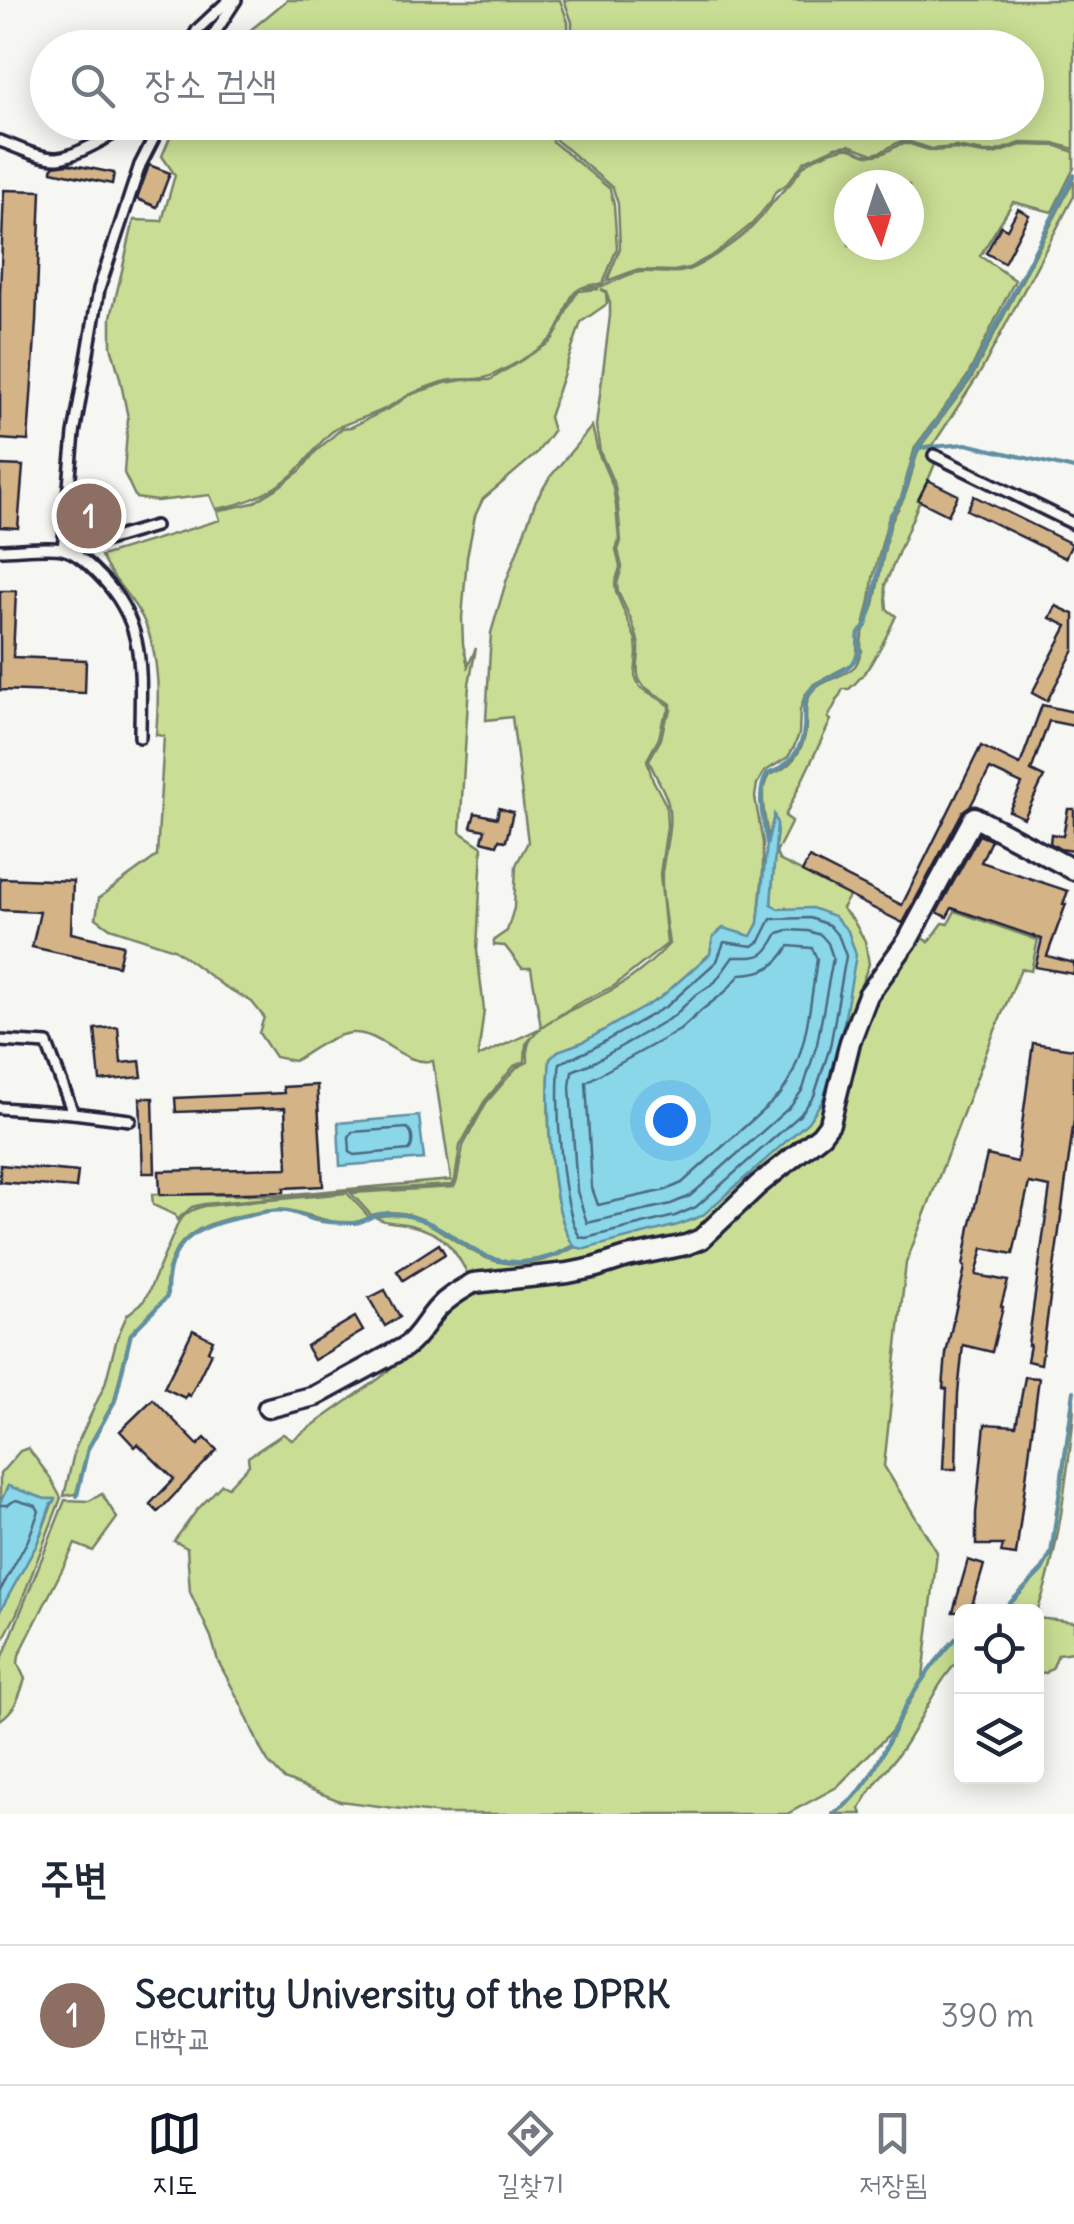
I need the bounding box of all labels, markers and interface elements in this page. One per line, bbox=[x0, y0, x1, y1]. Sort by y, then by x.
search box bbox=[30, 30, 1044, 140]
icon: search bbox=[65, 58, 120, 113]
text: 장소 검색 bbox=[145, 60, 276, 107]
north arrow bbox=[834, 170, 924, 260]
pin: 1 bbox=[56, 478, 122, 554]
your location bbox=[645, 1095, 696, 1146]
map controls bbox=[954, 1604, 1044, 1784]
button: locate bbox=[954, 1604, 1044, 1694]
button: layers bbox=[954, 1694, 1044, 1784]
text: 주변 bbox=[40, 1852, 108, 1904]
text: Security University of the DPRK bbox=[135, 1971, 670, 2018]
text: 1 bbox=[66, 1995, 79, 2036]
text: 390 m bbox=[941, 1995, 1034, 2036]
text: 대학교 bbox=[135, 2018, 212, 2059]
tab: 지도 bbox=[147, 2106, 202, 2204]
tab: 길찾기 bbox=[497, 2106, 564, 2204]
tab: 저장됨 bbox=[859, 2106, 927, 2204]

